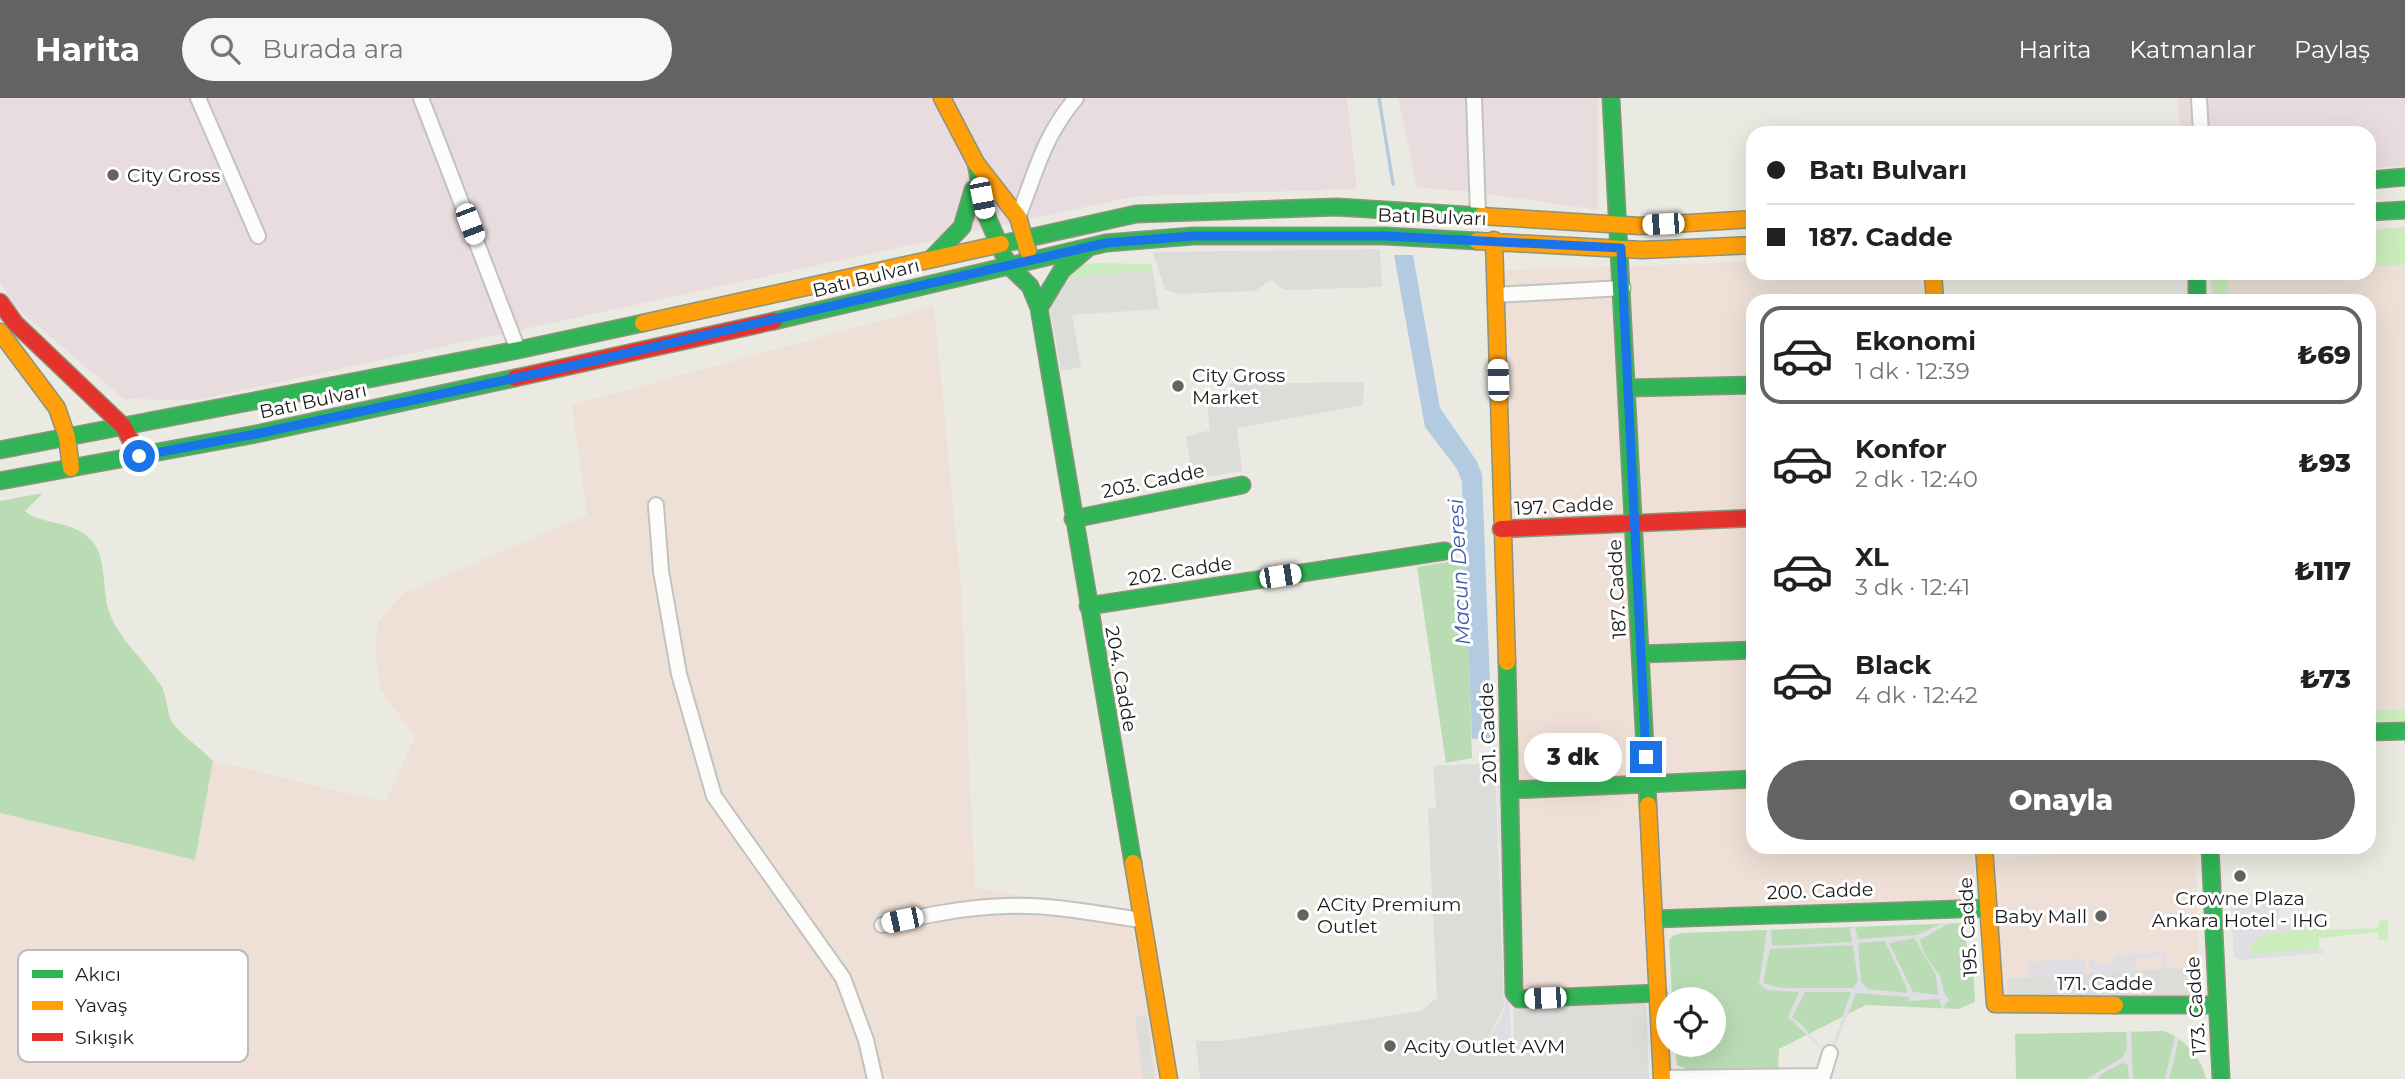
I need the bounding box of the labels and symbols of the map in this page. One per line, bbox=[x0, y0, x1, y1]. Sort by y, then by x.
place label: City Gross bbox=[127, 164, 220, 187]
marker: City Gross bbox=[105, 167, 121, 183]
car bbox=[968, 175, 997, 221]
car bbox=[453, 201, 488, 247]
street label: Batı Bulvarı bbox=[1377, 204, 1487, 230]
car bbox=[1642, 212, 1685, 236]
street label: Batı Bulvarı bbox=[810, 254, 922, 302]
car bbox=[1487, 359, 1510, 401]
place label: City Gross Market bbox=[1192, 364, 1285, 409]
street label: Batı Bulvarı bbox=[257, 378, 369, 424]
marker: City Gross Market bbox=[1170, 378, 1186, 394]
route start bbox=[123, 440, 155, 472]
street label: 203. Cadde bbox=[1099, 459, 1207, 503]
street label: 197. Cadde bbox=[1514, 492, 1614, 520]
water label: Macun Deresi bbox=[1443, 498, 1475, 646]
street label: 187. Cadde bbox=[1603, 538, 1631, 640]
street label: 202. Cadde bbox=[1126, 551, 1234, 591]
car bbox=[1258, 562, 1303, 590]
street label: 204. Cadde bbox=[1100, 624, 1142, 734]
street label: 201. Cadde bbox=[1475, 682, 1501, 784]
callout: 3 dk bbox=[1524, 732, 1622, 782]
route end bbox=[1630, 741, 1662, 773]
marker: Crowne Plaza Ankara Hotel - IHG bbox=[2232, 868, 2248, 884]
street label: 195. Cadde bbox=[1954, 876, 1982, 978]
street label: 200. Cadde bbox=[1766, 878, 1874, 904]
place label: Crowne Plaza Ankara Hotel - IHG bbox=[2152, 887, 2328, 932]
place label: ACity Premium Outlet bbox=[1317, 893, 1461, 938]
car bbox=[880, 905, 925, 935]
place label: Baby Mall bbox=[1994, 905, 2087, 928]
marker: ACity Premium Outlet bbox=[1295, 907, 1311, 923]
marker: Baby Mall bbox=[2093, 908, 2109, 924]
legend bbox=[18, 950, 248, 1062]
street label: 173. Cadde bbox=[2181, 956, 2211, 1056]
text: Akıcı bbox=[75, 963, 121, 986]
street label: 171. Cadde bbox=[2057, 972, 2153, 995]
car bbox=[1524, 987, 1567, 1009]
text: Yavaş bbox=[75, 994, 127, 1017]
text: Sıkışık bbox=[75, 1026, 135, 1049]
place label: Acity Outlet AVM bbox=[1404, 1035, 1565, 1058]
marker: Acity Outlet AVM bbox=[1382, 1038, 1398, 1054]

